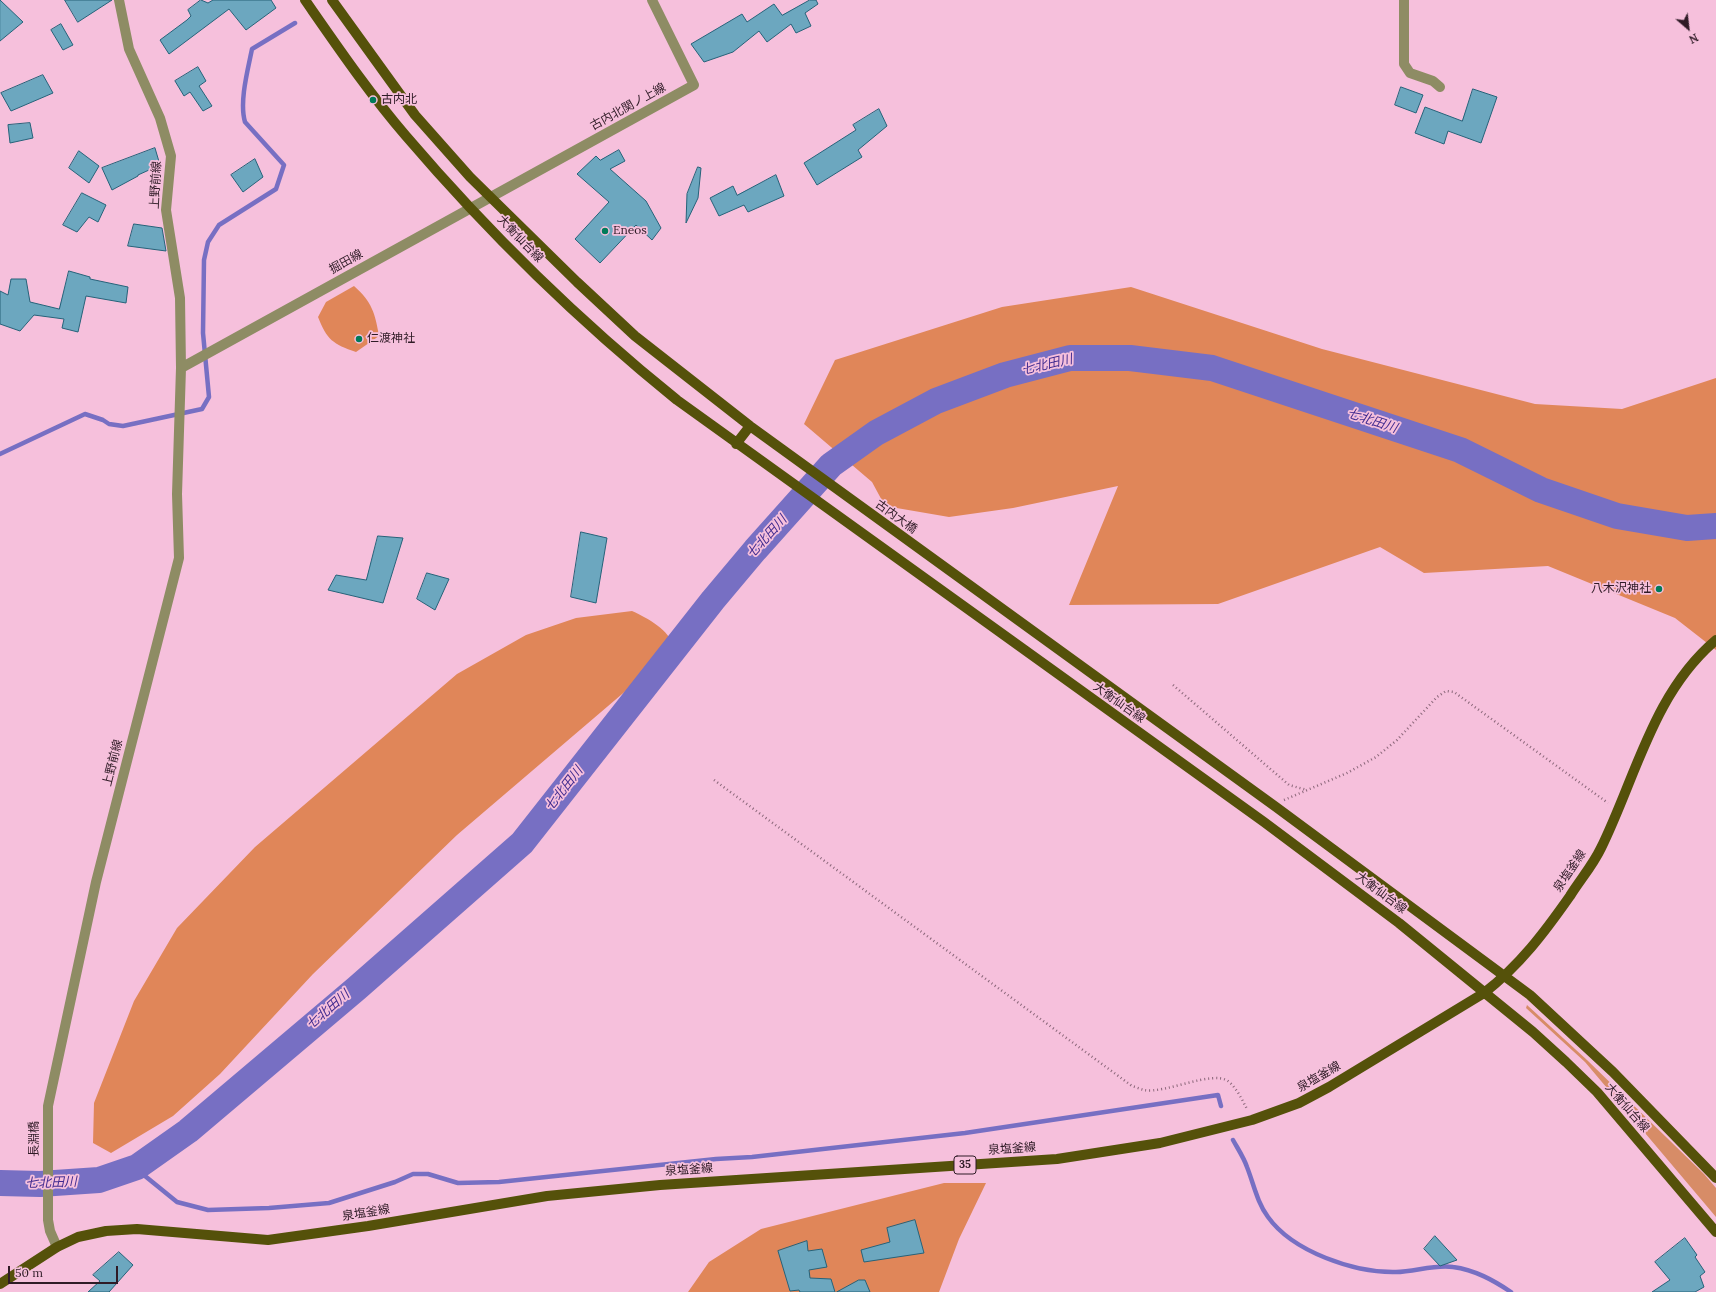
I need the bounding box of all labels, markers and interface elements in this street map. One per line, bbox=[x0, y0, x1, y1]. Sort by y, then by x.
north arrow bbox=[1668, 8, 1708, 48]
text: N bbox=[1687, 30, 1701, 47]
street label: 古内北関ノ上線 bbox=[588, 80, 668, 134]
place label: 古内北 bbox=[381, 93, 417, 107]
marker: 古内北 bbox=[368, 95, 378, 105]
street label: 上野前線 bbox=[148, 161, 164, 209]
street label: 大衡仙台線 bbox=[494, 212, 546, 266]
place label: Eneos bbox=[613, 224, 647, 238]
marker: Eneos bbox=[600, 226, 610, 236]
street label: 掘田線 bbox=[327, 247, 365, 277]
place label: 仁渡神社 bbox=[367, 332, 415, 346]
marker: 仁渡神社 bbox=[354, 334, 364, 344]
water label: 七北田川 bbox=[1020, 352, 1074, 378]
water label: 七北田川 bbox=[1345, 406, 1399, 436]
street label: 古内大橋 bbox=[872, 497, 920, 537]
water label: 七北田川 bbox=[744, 512, 790, 562]
place label: 八木沢神社 bbox=[1591, 582, 1651, 596]
marker: 八木沢神社 bbox=[1654, 584, 1664, 594]
street label: 大衡仙台線 bbox=[1090, 680, 1148, 726]
street label: 上野前線 bbox=[100, 738, 126, 788]
water label: 七北田川 bbox=[542, 764, 586, 814]
street label: 泉塩釜線 bbox=[1551, 847, 1589, 895]
street label: 大衡仙台線 bbox=[1353, 869, 1409, 917]
water label: 七北田川 bbox=[303, 987, 353, 1033]
street label: 泉塩釜線 bbox=[1295, 1059, 1343, 1095]
street label: 大衡仙台線 bbox=[1602, 1081, 1652, 1135]
street label: 長淵橋 bbox=[28, 1121, 42, 1157]
street label: 泉塩釜線 bbox=[988, 1140, 1036, 1158]
road number: 35 bbox=[954, 1156, 976, 1174]
street label: 泉塩釜線 bbox=[665, 1161, 713, 1179]
water label: 七北田川 bbox=[25, 1174, 77, 1192]
street label: 泉塩釜線 bbox=[341, 1202, 391, 1224]
scale bar bbox=[10, 1258, 120, 1284]
text: 50 m bbox=[15, 1265, 43, 1280]

